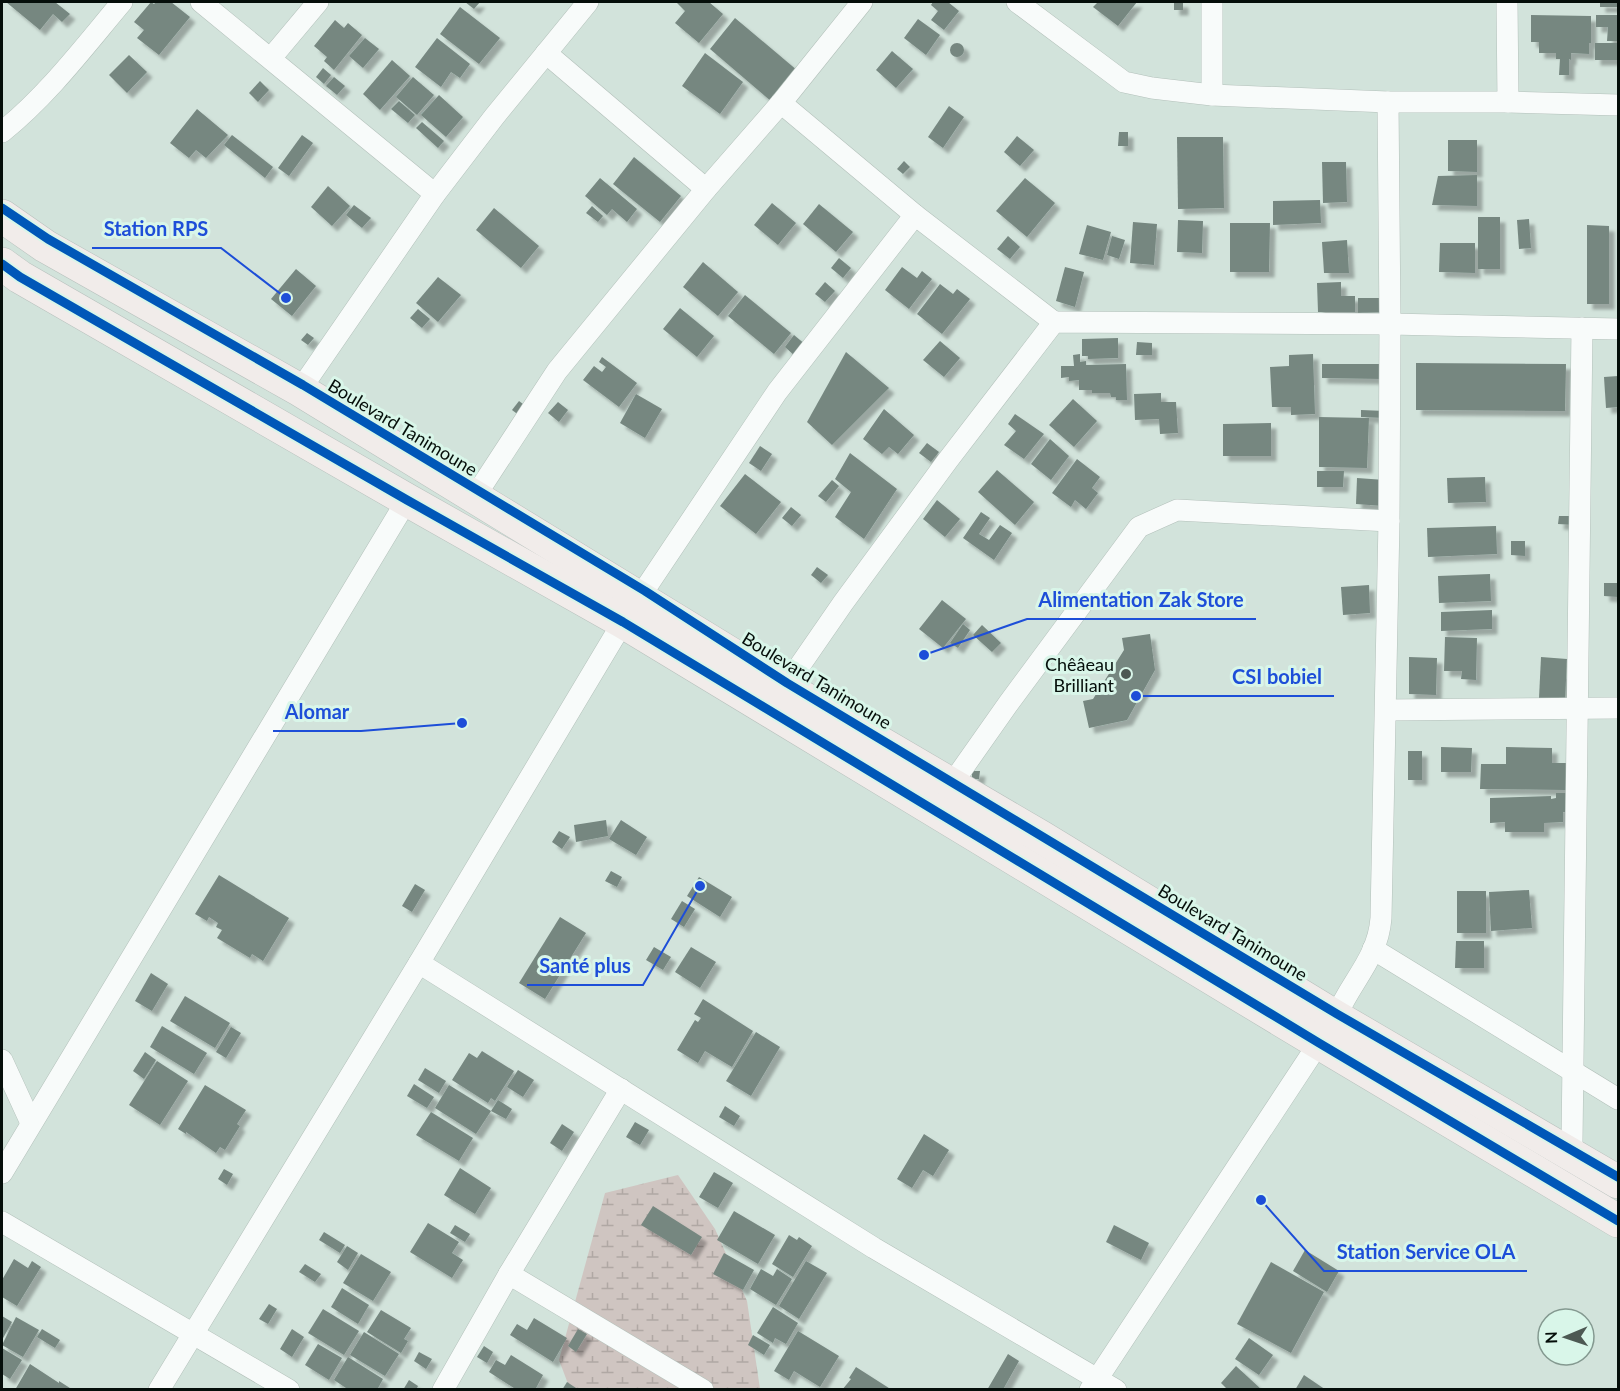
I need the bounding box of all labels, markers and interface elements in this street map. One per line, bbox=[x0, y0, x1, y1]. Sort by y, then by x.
callout: Station RPS bbox=[92, 210, 221, 248]
text: Station RPS bbox=[104, 216, 208, 240]
street label: Boulevard Tanimoune bbox=[324, 374, 482, 480]
callout: Alimentation Zak Store bbox=[1027, 581, 1256, 619]
text: Alimentation Zak Store bbox=[1037, 587, 1244, 611]
street label: Boulevard Tanimoune bbox=[738, 627, 896, 733]
place label: Chêâeau Brilliant bbox=[1045, 653, 1115, 696]
callout: CSI bobiel bbox=[1220, 658, 1334, 696]
text: CSI bobiel bbox=[1232, 664, 1322, 688]
marker: Chêâeau Brilliant bbox=[1119, 667, 1133, 681]
callout: Alomar bbox=[273, 693, 361, 731]
text: Alomar bbox=[284, 699, 350, 723]
street label: Boulevard Tanimoune bbox=[1154, 879, 1312, 985]
callout: Santé plus bbox=[527, 947, 643, 985]
text: Santé plus bbox=[539, 953, 631, 977]
callout: Station Service OLA bbox=[1324, 1233, 1527, 1271]
text: Station Service OLA bbox=[1337, 1239, 1515, 1263]
north arrow bbox=[1536, 1307, 1596, 1367]
text: N bbox=[1541, 1331, 1560, 1344]

